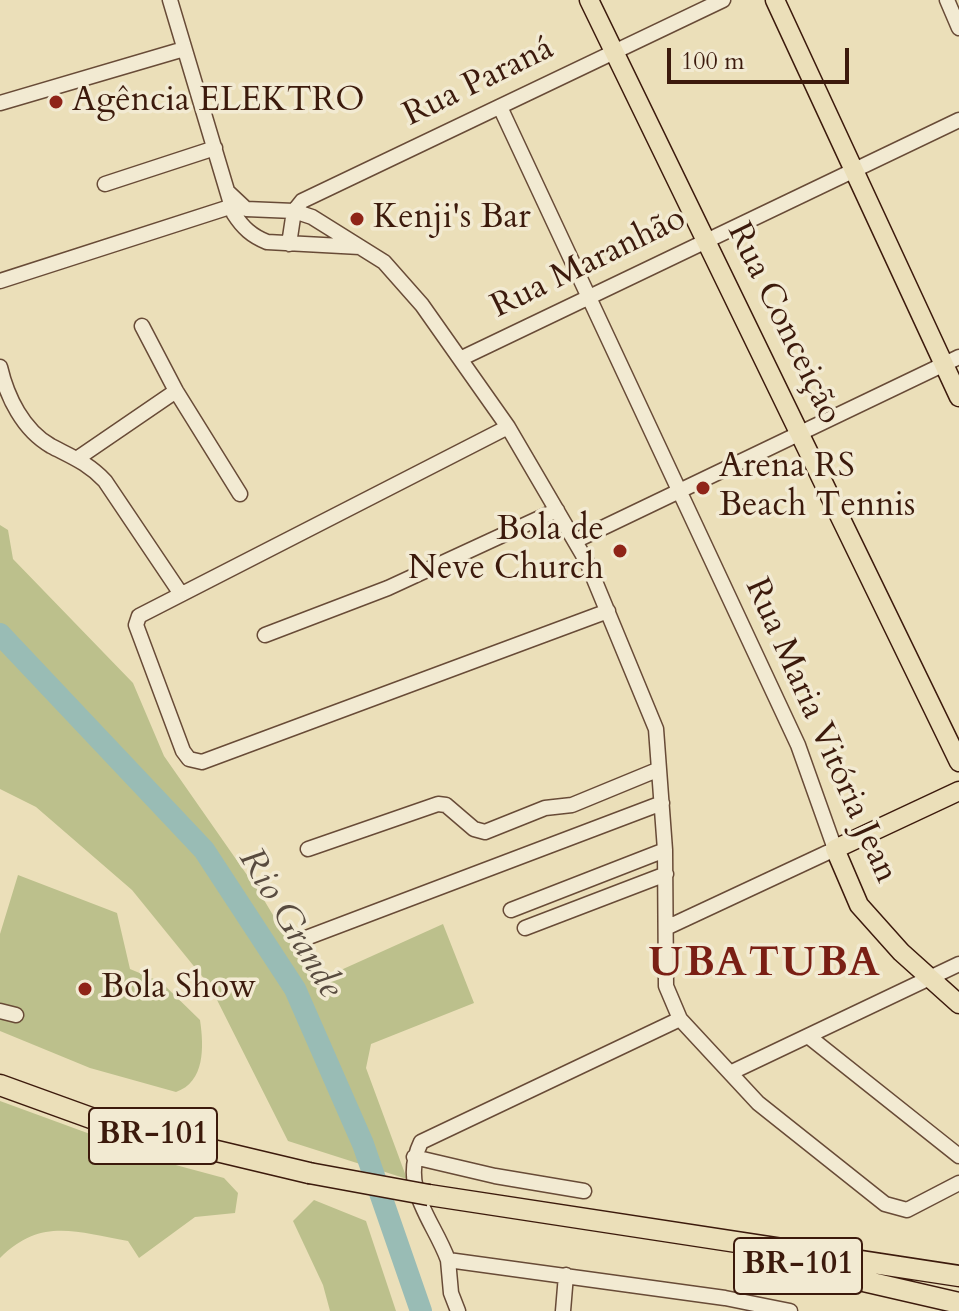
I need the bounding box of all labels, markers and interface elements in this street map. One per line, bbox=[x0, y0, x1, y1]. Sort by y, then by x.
street label: Rua Paraná bbox=[397, 29, 561, 137]
scale bar bbox=[671, 32, 853, 82]
text: 100 m bbox=[681, 45, 745, 78]
place label: Agência ELEKTRO bbox=[72, 82, 365, 122]
marker: Agência ELEKTRO bbox=[47, 93, 65, 111]
place label: Kenji's Bar bbox=[373, 199, 531, 239]
street label: Rua Maranhão bbox=[485, 199, 693, 329]
marker: Kenji's Bar bbox=[348, 210, 366, 228]
street label: Rua Conceição bbox=[717, 217, 849, 431]
place label: Arena RS Beach Tennis bbox=[719, 448, 915, 528]
marker: Arena RS Beach Tennis bbox=[694, 479, 712, 497]
place label: Bola de Neve Church bbox=[408, 511, 604, 590]
marker: Bola de Neve Church bbox=[611, 542, 629, 560]
street label: Rua Maria Vitória Jean bbox=[734, 572, 906, 890]
water label: Rio Grande bbox=[228, 841, 350, 1007]
district label: UBATUBA bbox=[648, 940, 882, 990]
place label: Bola Show bbox=[101, 969, 256, 1009]
marker: Bola Show bbox=[76, 980, 94, 998]
road number: BR-101 bbox=[89, 1108, 217, 1164]
road number: BR-101 bbox=[734, 1238, 862, 1294]

